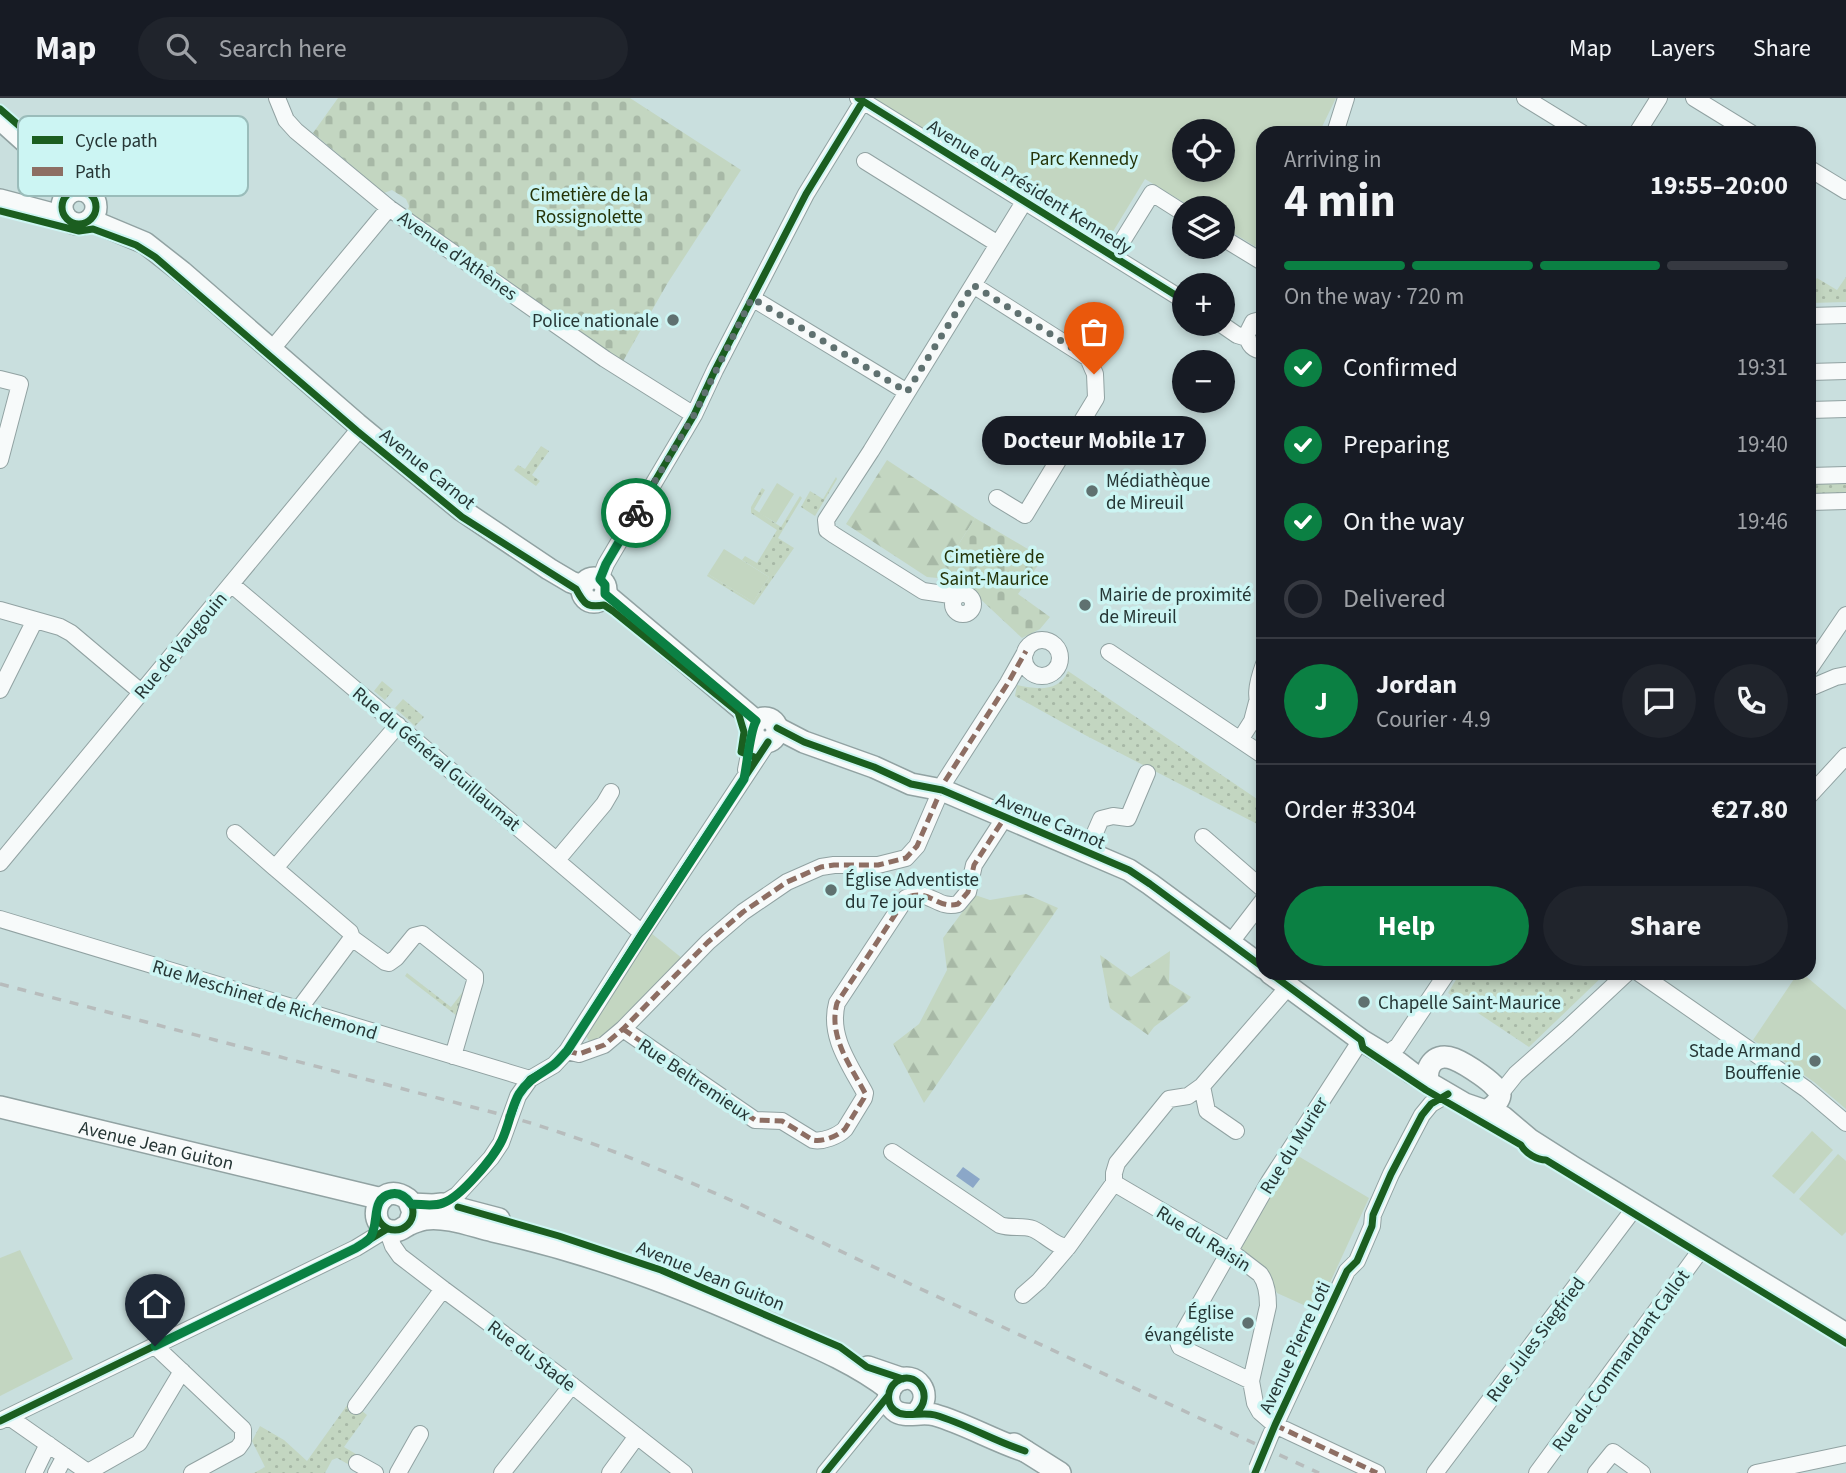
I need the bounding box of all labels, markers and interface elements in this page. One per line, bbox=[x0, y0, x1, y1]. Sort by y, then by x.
search box bbox=[138, 17, 628, 80]
text: Map bbox=[35, 25, 96, 72]
icon: search bbox=[162, 29, 200, 67]
text: Search here bbox=[218, 30, 347, 67]
text: Map bbox=[1569, 31, 1612, 66]
text: Layers bbox=[1650, 31, 1715, 66]
text: Share bbox=[1753, 31, 1811, 66]
street label: Avenue du Président Kennedy bbox=[922, 113, 1137, 262]
legend bbox=[18, 116, 248, 196]
map controls bbox=[1172, 119, 1235, 413]
button: locate bbox=[1172, 119, 1235, 182]
text: Cycle path bbox=[75, 128, 157, 155]
text: Arriving in bbox=[1284, 143, 1382, 176]
park label: Parc Kennedy bbox=[1030, 146, 1138, 173]
text: Path bbox=[75, 159, 111, 186]
text: 19:55–20:00 bbox=[1650, 167, 1788, 204]
text: 4 min bbox=[1284, 169, 1396, 234]
park label: Cimetière de la Rossignolette bbox=[530, 182, 648, 231]
button: layers bbox=[1172, 196, 1235, 259]
street label: Avenue d'Athènes bbox=[392, 205, 523, 308]
button: + bbox=[1172, 273, 1235, 336]
text: On the way · 720 m bbox=[1284, 280, 1464, 313]
pin bbox=[1064, 302, 1124, 374]
place label: Police nationale bbox=[532, 308, 659, 335]
marker: Police nationale bbox=[665, 312, 681, 328]
icon: bag bbox=[1075, 313, 1113, 351]
icon: check bbox=[1284, 349, 1322, 387]
text: Confirmed bbox=[1343, 349, 1458, 386]
button: − bbox=[1172, 350, 1235, 413]
text: 19:31 bbox=[1737, 351, 1788, 384]
callout: Docteur Mobile 17 bbox=[982, 416, 1206, 465]
street label: Avenue Carnot bbox=[373, 422, 481, 517]
text: Docteur Mobile 17 bbox=[1003, 424, 1185, 457]
icon: check bbox=[1284, 426, 1322, 464]
text: Preparing bbox=[1343, 426, 1449, 463]
text: 19:40 bbox=[1737, 428, 1788, 461]
place label: Médiathèque de Mireuil bbox=[1106, 468, 1210, 517]
courier bbox=[601, 478, 671, 548]
marker: Médiathèque de Mireuil bbox=[1084, 483, 1100, 499]
icon: bike bbox=[617, 494, 655, 532]
icon: check bbox=[1284, 503, 1322, 541]
text: On the way bbox=[1343, 503, 1464, 540]
text: 19:46 bbox=[1737, 505, 1788, 538]
park label: Cimetière de Saint-Maurice bbox=[939, 544, 1049, 593]
text: Delivered bbox=[1343, 580, 1446, 617]
place label: Mairie de proximité de Mireuil bbox=[1099, 582, 1251, 631]
street label: Rue de Vaugouin bbox=[128, 587, 234, 705]
marker: Mairie de proximité de Mireuil bbox=[1077, 597, 1093, 613]
button: chat bbox=[1622, 664, 1696, 738]
button: phone bbox=[1714, 664, 1788, 738]
text: Jordan bbox=[1376, 666, 1457, 703]
street label: Rue du Général Guillaumat bbox=[346, 681, 526, 838]
text: J bbox=[1314, 683, 1328, 720]
text: Courier · 4.9 bbox=[1376, 703, 1491, 736]
street label: Avenue Carnot bbox=[992, 786, 1110, 857]
text: Order #3304 bbox=[1284, 791, 1416, 828]
text: €27.80 bbox=[1712, 791, 1788, 828]
place label: Église Adventiste du 7e jour bbox=[845, 867, 979, 916]
marker: Église Adventiste du 7e jour bbox=[823, 882, 839, 898]
button: Help bbox=[1284, 886, 1529, 966]
button: Share bbox=[1543, 886, 1788, 966]
street label: Rue Meschinet de Richemond bbox=[149, 953, 380, 1048]
place label: Chapelle Saint-Maurice bbox=[1378, 990, 1561, 1017]
marker: Chapelle Saint-Maurice bbox=[1356, 994, 1372, 1010]
street label: Rue Beltremieux bbox=[632, 1032, 756, 1128]
place label: Stade Armand Bouffenie bbox=[1689, 1038, 1801, 1087]
marker: Stade Armand Bouffenie bbox=[1807, 1053, 1823, 1069]
street label: Rue du Murier bbox=[1254, 1091, 1335, 1200]
street label: Avenue Jean Guiton bbox=[76, 1115, 236, 1178]
street label: Rue du Raisin bbox=[1151, 1199, 1256, 1279]
street label: Avenue Jean Guiton bbox=[632, 1234, 789, 1318]
street label: Rue du Commandant Callot bbox=[1546, 1264, 1697, 1457]
street label: Rue Jules Siegfried bbox=[1480, 1272, 1592, 1408]
pin bbox=[125, 1274, 185, 1346]
street label: Avenue Pierre Loti bbox=[1253, 1277, 1338, 1418]
icon: home bbox=[136, 1285, 174, 1323]
place label: Église évangéliste bbox=[1145, 1300, 1234, 1349]
street label: Rue du Stade bbox=[481, 1314, 581, 1398]
marker: Église évangéliste bbox=[1240, 1315, 1256, 1331]

